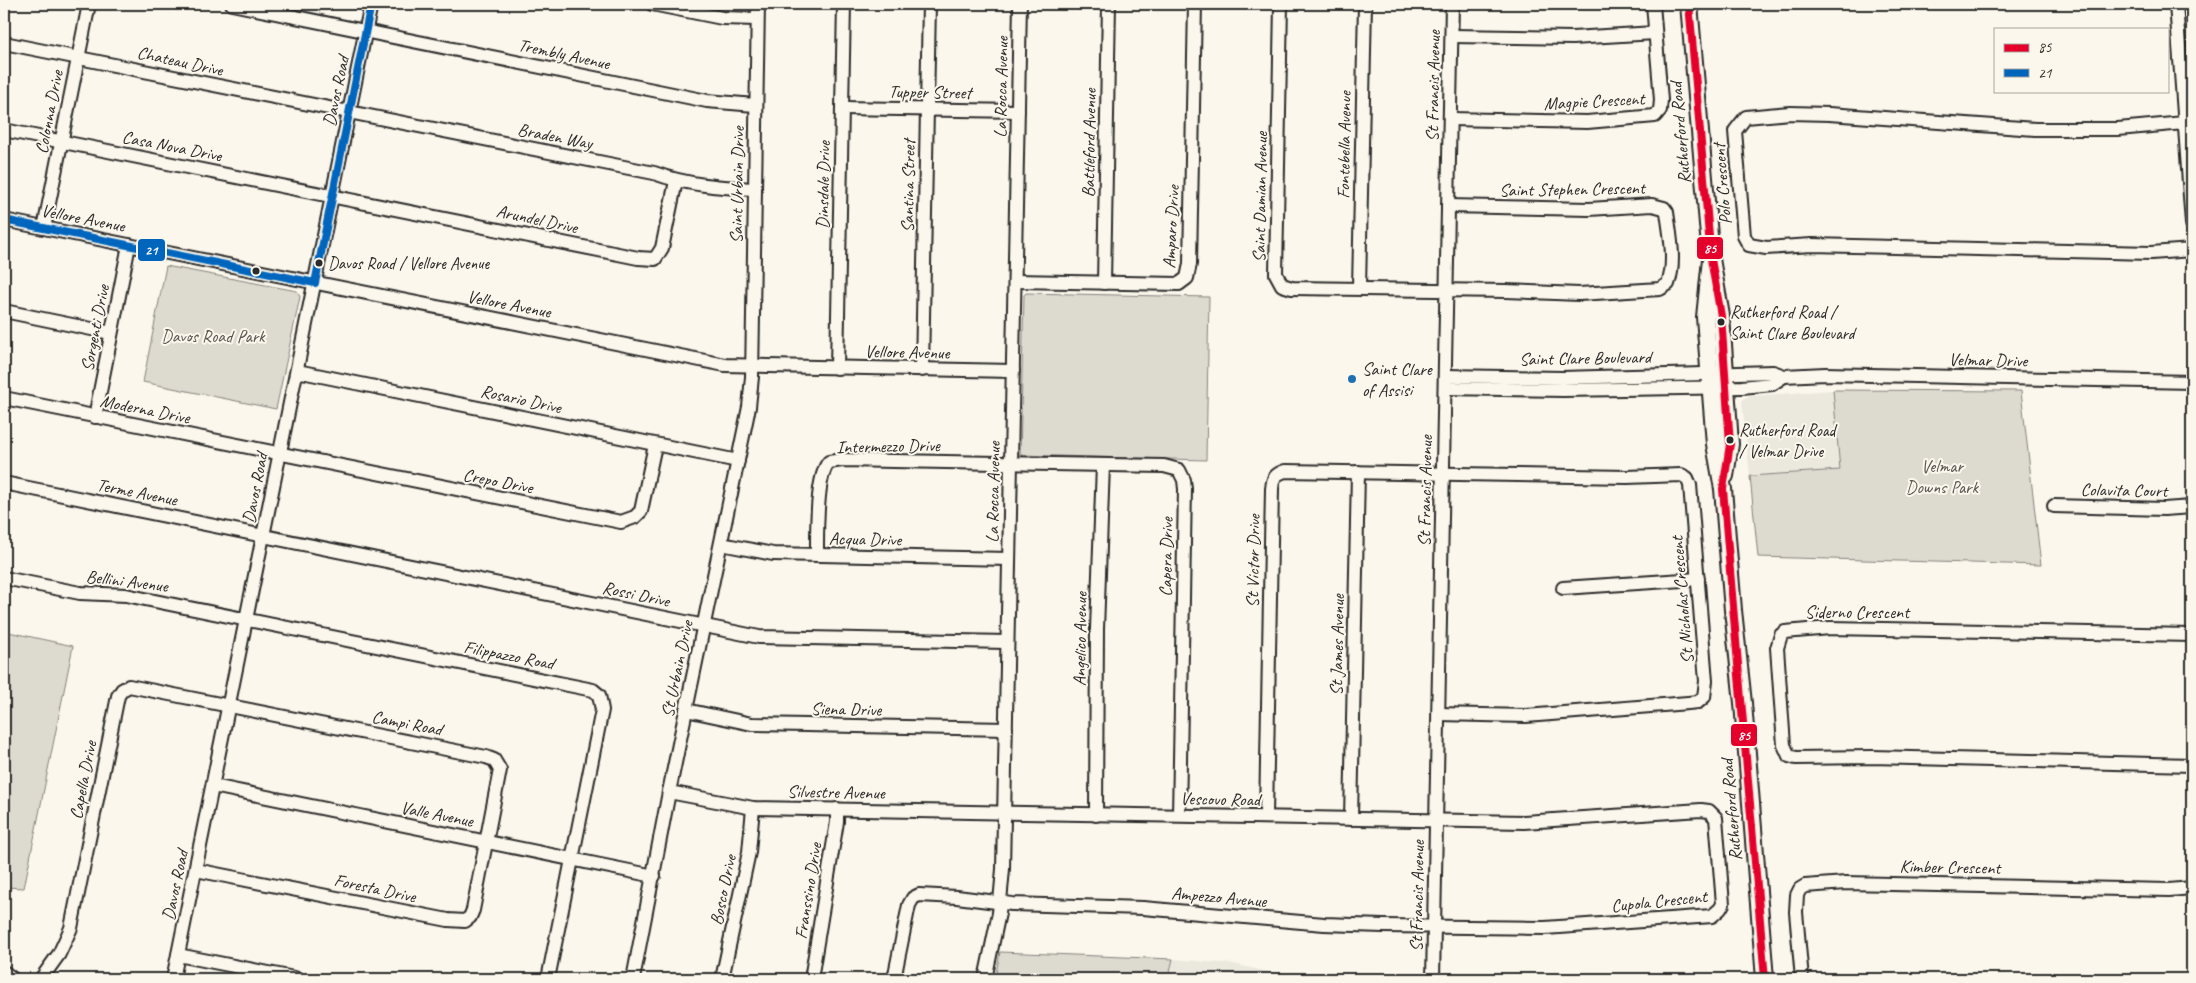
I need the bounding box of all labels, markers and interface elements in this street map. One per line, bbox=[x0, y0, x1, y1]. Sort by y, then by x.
legend bbox=[1994, 28, 2168, 92]
street label: St Francis Avenue bbox=[1421, 29, 1445, 142]
street label: Trembly Avenue bbox=[516, 34, 613, 75]
street label: La Rocca Avenue bbox=[989, 35, 1013, 138]
text: 85 bbox=[2038, 38, 2053, 57]
street label: Chateau Drive bbox=[135, 41, 226, 81]
street label: Davos Road bbox=[318, 51, 355, 128]
text: 21 bbox=[2038, 64, 2053, 83]
street label: Colonna Drive bbox=[30, 67, 68, 156]
street label: Rutherford Road bbox=[1664, 78, 1695, 185]
street label: Tupper Street bbox=[888, 80, 975, 104]
street label: Battleford Avenue bbox=[1077, 87, 1101, 198]
street label: Magpie Crescent bbox=[1543, 87, 1647, 115]
street label: Fontebella Avenue bbox=[1332, 90, 1356, 199]
street label: Braden Way bbox=[516, 118, 596, 154]
street label: Saint Urbain Drive bbox=[725, 125, 749, 244]
street label: Casa Nova Drive bbox=[120, 126, 225, 167]
street label: Saint Damian Avenue bbox=[1248, 130, 1272, 262]
street label: Santina Street bbox=[896, 136, 920, 233]
street label: Polo Crescent bbox=[1707, 139, 1737, 225]
street label: Dinsdale Drive bbox=[811, 140, 835, 229]
street label: Saint Stephen Crescent bbox=[1499, 177, 1647, 201]
street label: Amparo Drive bbox=[1158, 184, 1184, 269]
street label: Vellore Avenue bbox=[39, 199, 128, 237]
street label: Arundel Drive bbox=[494, 200, 581, 239]
line badge: 85 bbox=[1696, 236, 1724, 260]
line badge: 21 bbox=[137, 238, 166, 262]
text: 85 bbox=[1704, 240, 1718, 257]
text: 21 bbox=[145, 242, 159, 259]
place label: Davos Road / Vellore Avenue bbox=[328, 253, 490, 274]
marker: Davos Road / Vellore Avenue bbox=[314, 258, 324, 268]
unlabelled marker bbox=[251, 266, 261, 276]
street label: Sorgenti Drive bbox=[76, 282, 114, 373]
street label: Vellore Avenue bbox=[465, 285, 554, 323]
place label: Rutherford Road / Saint Clare Boulevard bbox=[1730, 302, 1858, 344]
marker: Rutherford Road / Saint Clare Boulevard bbox=[1716, 317, 1726, 327]
park label: Davos Road Park bbox=[161, 325, 266, 347]
street label: Vellore Avenue bbox=[864, 340, 951, 364]
street label: Saint Clare Boulevard bbox=[1519, 346, 1654, 370]
street label: Velmar Drive bbox=[1948, 348, 2029, 372]
place label: Saint Clare of Assisi bbox=[1362, 358, 1433, 401]
marker: Saint Clare of Assisi bbox=[1346, 373, 1358, 385]
street label: Rosario Drive bbox=[479, 380, 564, 419]
street label: Moderna Drive bbox=[98, 390, 193, 429]
place label: Rutherford Road / Velmar Drive bbox=[1739, 420, 1838, 462]
street label: Intermezzo Drive bbox=[836, 434, 941, 458]
street label: St Francis Avenue bbox=[1413, 434, 1437, 547]
marker: Rutherford Road / Velmar Drive bbox=[1725, 435, 1735, 445]
street label: La Rocca Avenue bbox=[981, 440, 1005, 543]
street label: Davos Road bbox=[237, 448, 273, 525]
park label: Velmar Downs Park bbox=[1906, 455, 1980, 498]
street label: Crepo Drive bbox=[461, 463, 536, 499]
street label: Terme Avenue bbox=[95, 473, 180, 511]
street label: Colavita Court bbox=[2081, 478, 2170, 502]
street label: St Victor Drive bbox=[1241, 513, 1265, 608]
street label: Capera Drive bbox=[1154, 516, 1178, 597]
street label: Acqua Drive bbox=[829, 527, 903, 551]
street label: St Nicholas Crescent bbox=[1665, 533, 1699, 665]
street label: Bellini Avenue bbox=[85, 565, 170, 597]
street label: Rossi Drive bbox=[601, 576, 673, 612]
street label: Angelico Avenue bbox=[1068, 591, 1092, 686]
street label: St James Avenue bbox=[1325, 593, 1349, 696]
street label: Siderno Crescent bbox=[1805, 601, 1911, 623]
street label: St Urbain Drive bbox=[656, 618, 698, 719]
street label: Filippazzo Road bbox=[462, 635, 559, 675]
street label: Siena Drive bbox=[811, 697, 882, 721]
street label: Campi Road bbox=[370, 705, 447, 741]
line badge: 85 bbox=[1730, 723, 1758, 747]
text: 85 bbox=[1738, 727, 1752, 744]
street label: Capella Drive bbox=[65, 738, 102, 821]
street label: Rutherford Road bbox=[1715, 755, 1746, 862]
street label: Silvestre Avenue bbox=[787, 780, 886, 804]
street label: Vescovo Road bbox=[1180, 787, 1263, 811]
street label: Valle Avenue bbox=[399, 796, 476, 832]
street label: St Francis Avenue bbox=[1405, 839, 1429, 952]
street label: Franssino Drive bbox=[790, 840, 827, 941]
street label: Davos Road bbox=[157, 845, 194, 922]
street label: Bosco Drive bbox=[705, 852, 741, 927]
street label: Kimber Crescent bbox=[1899, 855, 2003, 879]
street label: Foresta Drive bbox=[332, 869, 419, 908]
street label: Ampezzo Avenue bbox=[1171, 882, 1269, 912]
street label: Cupola Crescent bbox=[1610, 885, 1710, 917]

